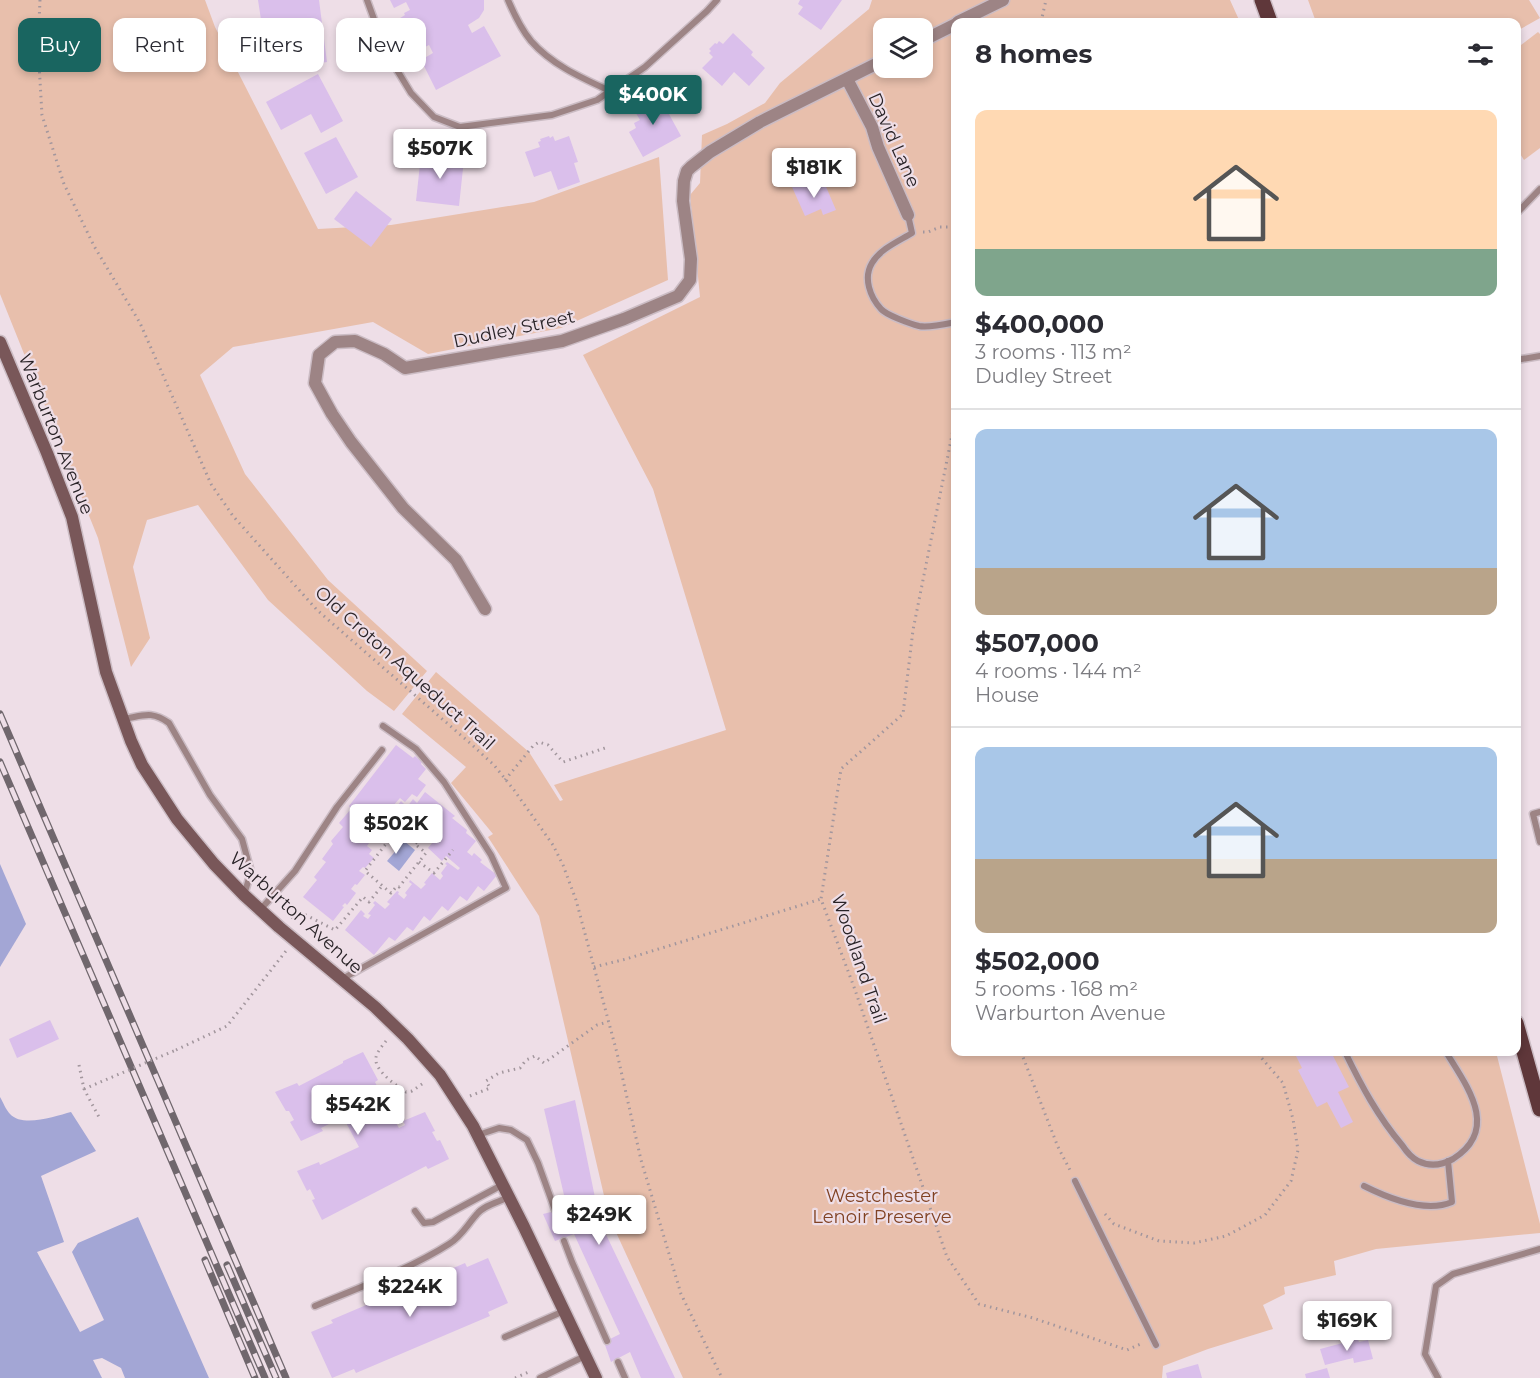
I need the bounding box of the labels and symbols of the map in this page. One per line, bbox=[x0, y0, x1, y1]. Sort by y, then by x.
pin: $400K bbox=[611, 75, 695, 126]
street label: David Lane bbox=[863, 89, 925, 191]
pin: $507K bbox=[398, 129, 482, 180]
pin: $181K bbox=[772, 148, 856, 199]
street label: Dudley Street bbox=[451, 305, 577, 353]
street label: Warburton Avenue bbox=[14, 350, 98, 518]
street label: Old Croton Aqueduct Trail bbox=[311, 581, 499, 755]
pin: $502K bbox=[354, 804, 438, 855]
street label: Warburton Avenue bbox=[225, 847, 367, 979]
street label: Woodland Trail bbox=[827, 891, 891, 1027]
pin: $542K bbox=[316, 1085, 400, 1136]
park label: Westchester Lenoir Preserve bbox=[812, 1185, 952, 1228]
pin: $249K bbox=[557, 1195, 641, 1246]
pin: $224K bbox=[368, 1267, 452, 1318]
pin: $169K bbox=[1305, 1301, 1389, 1352]

